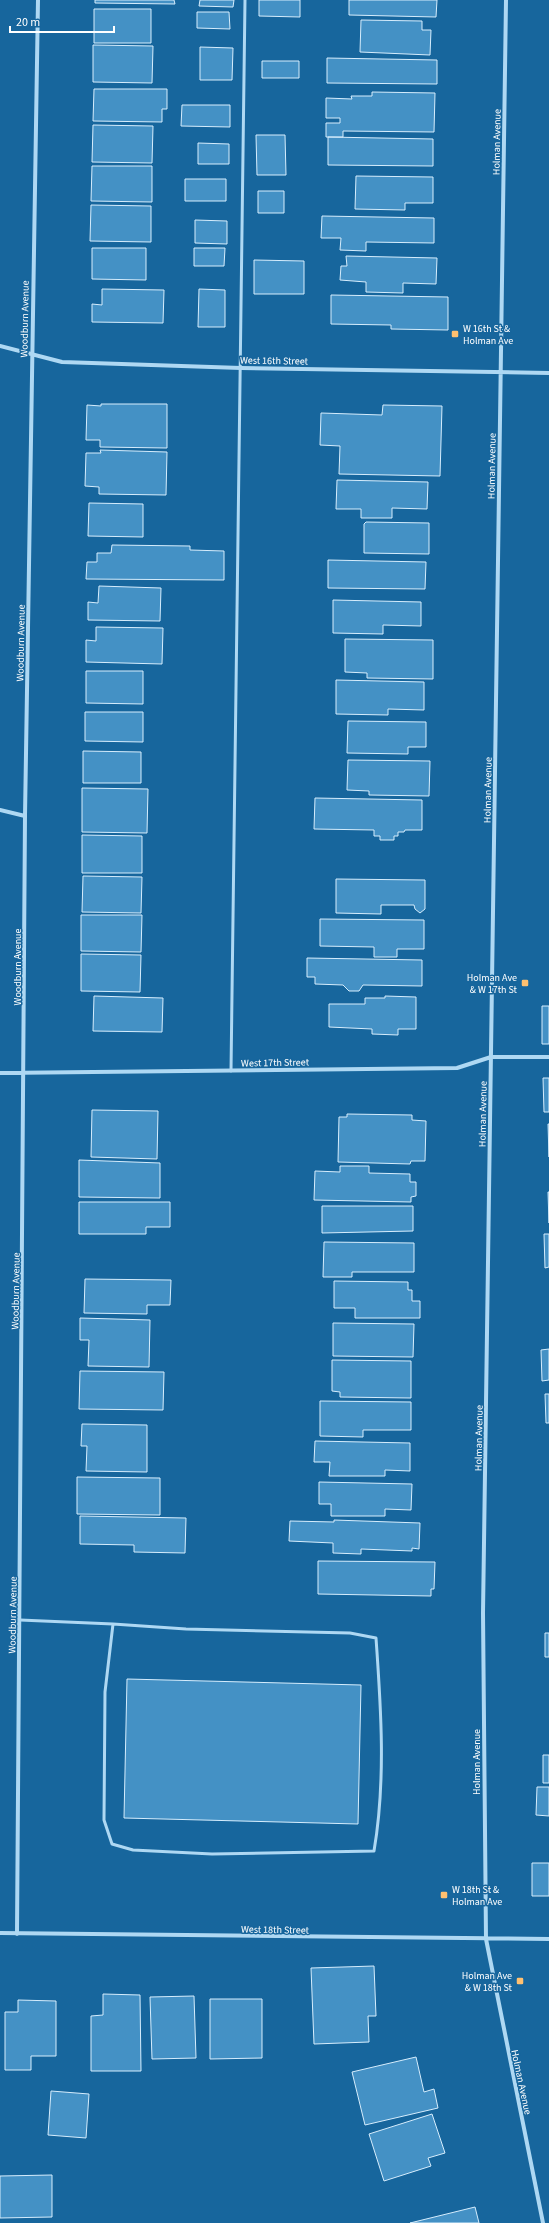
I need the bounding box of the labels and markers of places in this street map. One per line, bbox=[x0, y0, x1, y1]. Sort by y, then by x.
place label: W 16th St & Holman Ave bbox=[463, 322, 513, 348]
marker: W 16th St & Holman Ave bbox=[450, 329, 460, 339]
place label: Holman Ave & W 17th St bbox=[467, 971, 518, 997]
marker: Holman Ave & W 17th St bbox=[520, 978, 530, 988]
place label: W 18th St & Holman Ave bbox=[452, 1883, 502, 1909]
marker: W 18th St & Holman Ave bbox=[439, 1890, 449, 1900]
place label: Holman Ave & W 18th St bbox=[462, 1969, 513, 1995]
marker: Holman Ave & W 18th St bbox=[515, 1976, 525, 1986]

